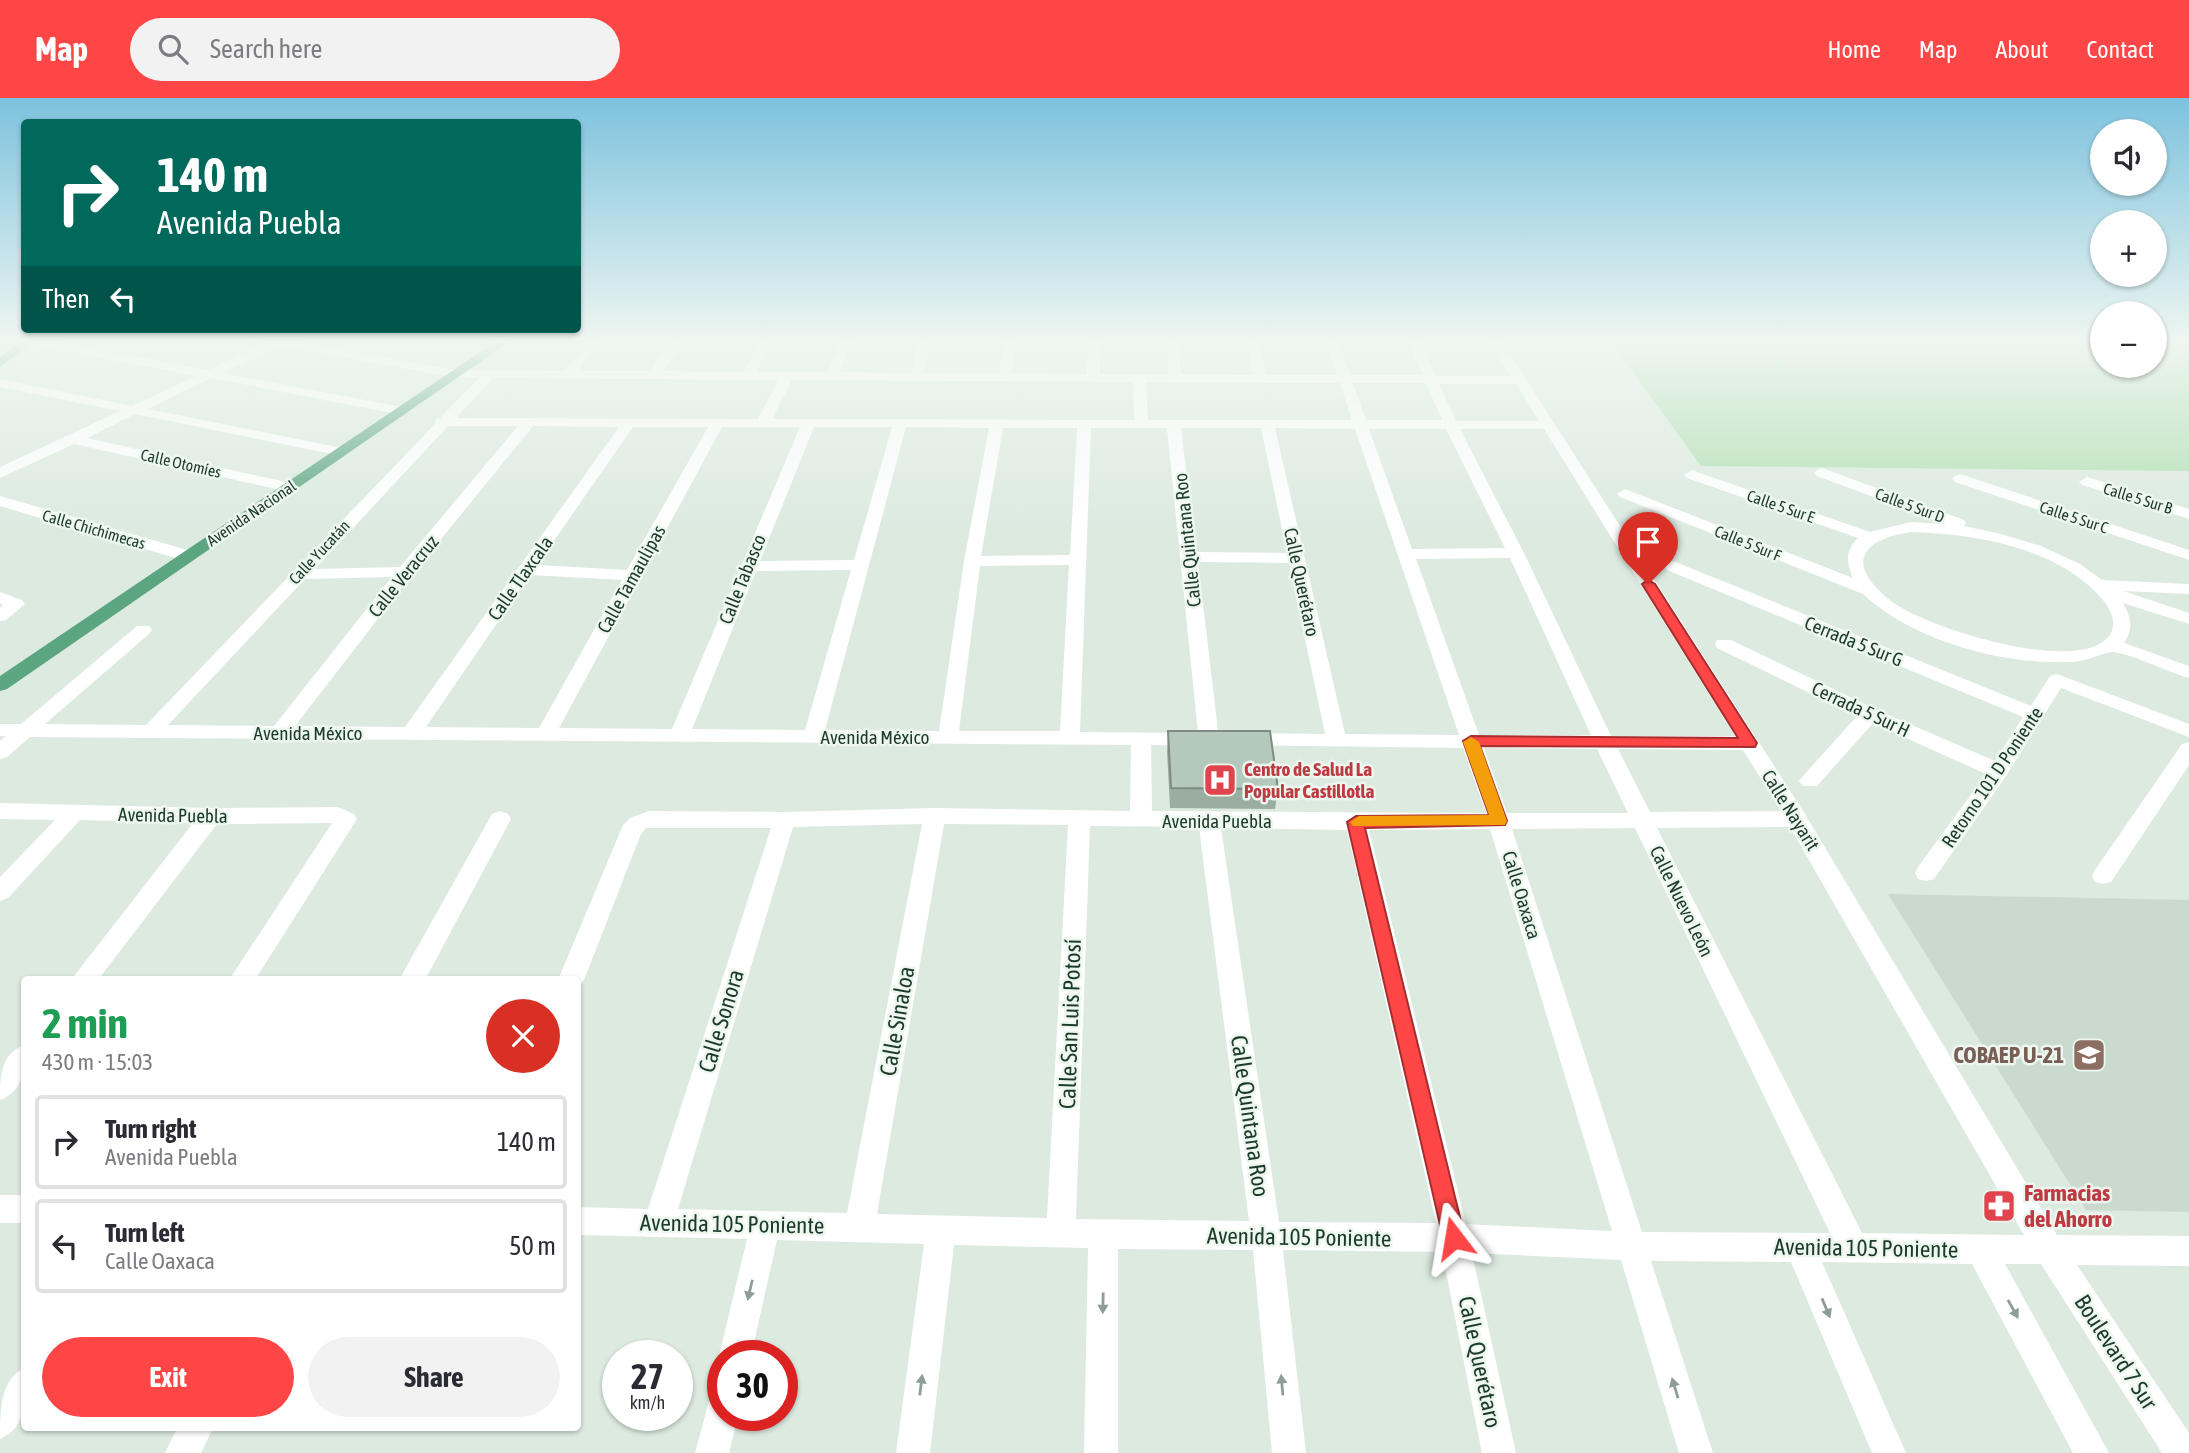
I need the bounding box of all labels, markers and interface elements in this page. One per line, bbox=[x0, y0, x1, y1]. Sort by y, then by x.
search box bbox=[130, 18, 620, 81]
text: Map bbox=[35, 30, 88, 68]
icon: search bbox=[154, 30, 192, 68]
text: Search here bbox=[210, 34, 322, 64]
text: Home bbox=[1827, 36, 1881, 63]
text: Map bbox=[1919, 36, 1957, 63]
text: About bbox=[1995, 36, 2048, 63]
text: Contact bbox=[2086, 36, 2154, 63]
map controls bbox=[2090, 119, 2167, 378]
button: sound bbox=[2090, 119, 2167, 196]
text: 140 m bbox=[157, 146, 268, 202]
icon: right bbox=[42, 147, 133, 238]
text: Avenida Puebla bbox=[157, 204, 342, 241]
button: + bbox=[2090, 210, 2167, 287]
icon: left bbox=[104, 280, 142, 318]
text: Then bbox=[42, 284, 90, 314]
button: − bbox=[2090, 301, 2167, 378]
street label: Calle Otomíes bbox=[139, 445, 223, 481]
street label: Calle Quintana Roo bbox=[1169, 472, 1205, 608]
street label: Avenida Nacional bbox=[203, 476, 300, 549]
street label: Calle 5 Sur B bbox=[2101, 479, 2175, 517]
street label: Calle 5 Sur D bbox=[1873, 484, 1947, 526]
street label: Calle 5 Sur E bbox=[1745, 486, 1817, 526]
street label: Calle 5 Sur C bbox=[2038, 498, 2110, 536]
street label: Calle Chichimecas bbox=[41, 506, 148, 552]
pin bbox=[1618, 512, 1678, 584]
street label: Calle Yucatán bbox=[285, 516, 353, 588]
street label: Calle Tamaulipas bbox=[592, 521, 670, 637]
street label: Calle 5 Sur F bbox=[1712, 522, 1784, 565]
icon: arrive bbox=[1629, 523, 1667, 561]
street label: Calle Querétaro bbox=[1280, 526, 1324, 638]
street label: Calle Veracruz bbox=[363, 531, 443, 621]
street label: Calle Tabasco bbox=[714, 531, 770, 627]
street label: Calle Tlaxcala bbox=[483, 532, 557, 624]
street label: Cerrada 5 Sur G bbox=[1802, 611, 1906, 671]
street label: Cerrada 5 Sur H bbox=[1809, 677, 1913, 741]
street label: Retorno 101 D Poniente bbox=[1937, 703, 2047, 851]
street label: Avenida México bbox=[254, 722, 362, 744]
street label: Avenida México bbox=[821, 726, 929, 748]
place label: Centro de Salud La Popular Castillotla bbox=[1244, 758, 1375, 802]
hospital icon: Centro de Salud La Popular Castillotla bbox=[1201, 761, 1239, 799]
street label: Calle Nayarit bbox=[1758, 766, 1824, 854]
street label: Avenida Puebla bbox=[118, 803, 228, 827]
street label: Avenida Puebla bbox=[1162, 810, 1272, 832]
street label: Calle Nuevo León bbox=[1646, 842, 1718, 960]
street label: Calle Oaxaca bbox=[1498, 848, 1546, 942]
street label: Calle San Luis Potosí bbox=[1054, 938, 1086, 1110]
street label: Calle Sinaloa bbox=[875, 964, 919, 1078]
street label: Calle Sonora bbox=[693, 966, 749, 1076]
text: 2 min bbox=[42, 999, 128, 1047]
button: close bbox=[486, 999, 560, 1073]
street label: Calle Quintana Roo bbox=[1226, 1033, 1274, 1199]
school or university icon: COBAEP U-21 bbox=[2070, 1036, 2108, 1074]
place label: COBAEP U-21 bbox=[1953, 1042, 2064, 1068]
text: 430 m · 15:03 bbox=[42, 1049, 153, 1075]
text: Turn right bbox=[105, 1114, 196, 1144]
icon: right bbox=[46, 1123, 84, 1161]
text: 140 m bbox=[497, 1127, 556, 1157]
text: Avenida Puebla bbox=[105, 1144, 238, 1170]
place label: Farmacias del Ahorro bbox=[2024, 1180, 2112, 1232]
pharmacy icon: Farmacias del Ahorro bbox=[1980, 1187, 2018, 1225]
position arrow bbox=[1417, 1201, 1491, 1275]
street label: Avenida 105 Poniente bbox=[640, 1209, 824, 1239]
text: Turn left bbox=[105, 1218, 185, 1248]
street label: Avenida 105 Poniente bbox=[1207, 1222, 1391, 1252]
icon: left bbox=[46, 1227, 84, 1265]
text: 50 m bbox=[509, 1231, 556, 1261]
street label: Avenida 105 Poniente bbox=[1774, 1233, 1958, 1263]
text: Calle Oaxaca bbox=[105, 1248, 215, 1274]
one-way arrow bbox=[745, 1279, 756, 1301]
street label: Boulevard 7 Sur bbox=[2069, 1290, 2163, 1415]
one-way arrow bbox=[1097, 1292, 1109, 1314]
street label: Calle Querétaro bbox=[1453, 1294, 1507, 1430]
one-way arrow bbox=[1821, 1298, 1832, 1319]
one-way arrow bbox=[2007, 1299, 2019, 1319]
button: Exit bbox=[42, 1337, 294, 1417]
button: Share bbox=[308, 1337, 560, 1417]
speed limit sign: 30 bbox=[707, 1340, 798, 1431]
text: 27 bbox=[631, 1356, 664, 1396]
one-way arrow bbox=[916, 1374, 927, 1396]
one-way arrow bbox=[1276, 1374, 1287, 1396]
one-way arrow bbox=[1670, 1377, 1680, 1398]
text: km/h bbox=[630, 1392, 665, 1413]

